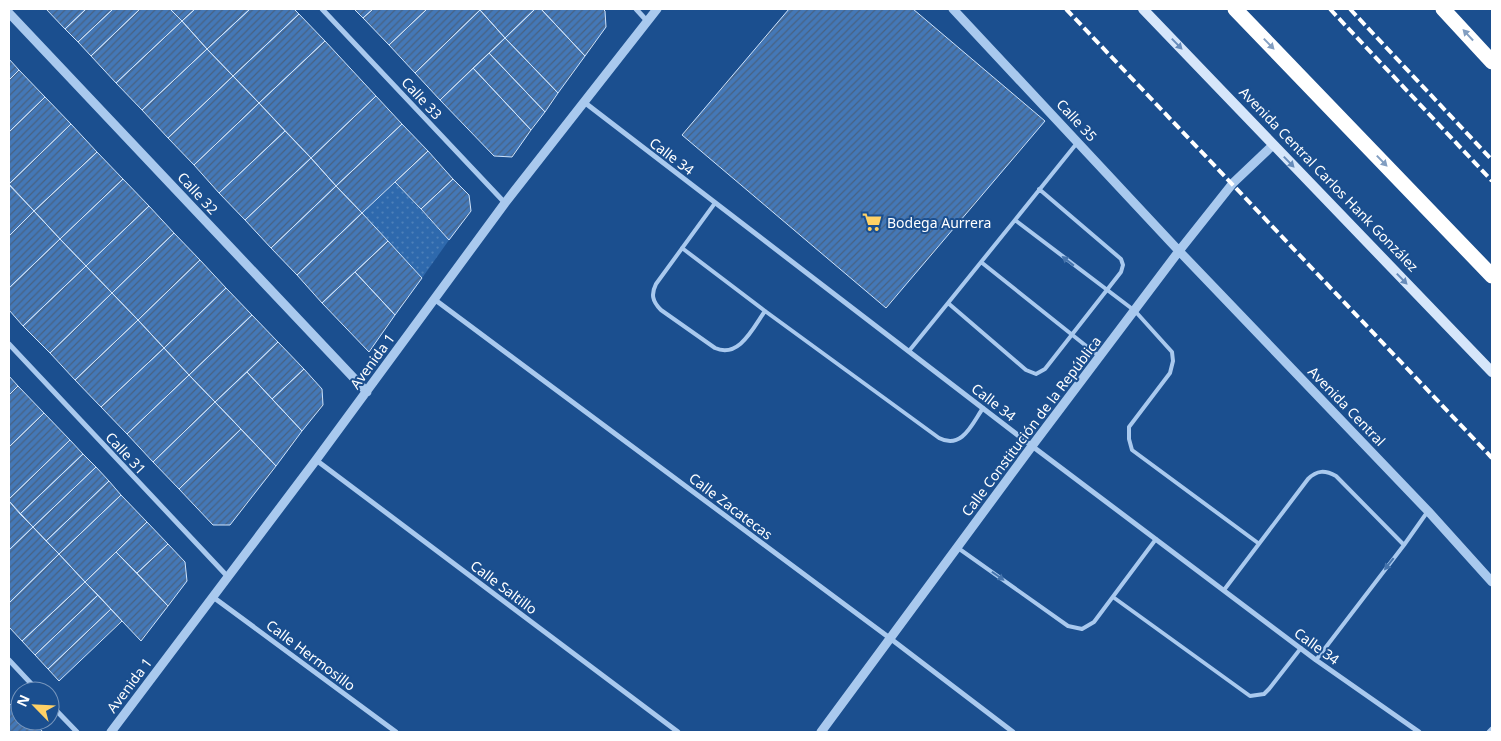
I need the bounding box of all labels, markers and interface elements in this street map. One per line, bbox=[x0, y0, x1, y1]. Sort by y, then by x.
one-way arrow bbox=[1462, 29, 1474, 41]
one-way arrow bbox=[1171, 38, 1183, 50]
one-way arrow bbox=[1263, 38, 1275, 50]
street label: Calle 33 bbox=[397, 73, 447, 123]
street label: Avenida Central Carlos Hank González bbox=[1235, 82, 1423, 276]
street label: Calle 35 bbox=[1052, 95, 1102, 145]
street label: Calle 34 bbox=[646, 133, 698, 179]
one-way arrow bbox=[1376, 155, 1388, 167]
one-way arrow bbox=[1283, 156, 1295, 168]
street label: Calle 32 bbox=[173, 168, 223, 218]
supermarket icon: Bodega Aurrera bbox=[861, 211, 883, 233]
place label: Bodega Aurrera bbox=[887, 213, 991, 232]
one-way arrow bbox=[1062, 255, 1075, 266]
one-way arrow bbox=[1396, 272, 1408, 284]
street label: Avenida 1 bbox=[345, 329, 399, 393]
street label: Calle Constitución de la República bbox=[957, 332, 1105, 520]
street label: Avenida Central bbox=[1304, 362, 1390, 450]
street label: Calle 34 bbox=[968, 379, 1020, 425]
street label: Calle 31 bbox=[101, 428, 151, 478]
street label: Calle Zacatecas bbox=[685, 468, 777, 544]
street label: Calle Saltillo bbox=[467, 556, 541, 618]
one-way arrow bbox=[1383, 557, 1394, 570]
one-way arrow bbox=[991, 571, 1005, 581]
street label: Calle Hermosillo bbox=[263, 615, 359, 695]
street label: Calle 34 bbox=[1291, 623, 1343, 669]
street label: Avenida 1 bbox=[102, 654, 156, 716]
north arrow bbox=[10, 681, 60, 731]
text: N bbox=[12, 691, 34, 710]

